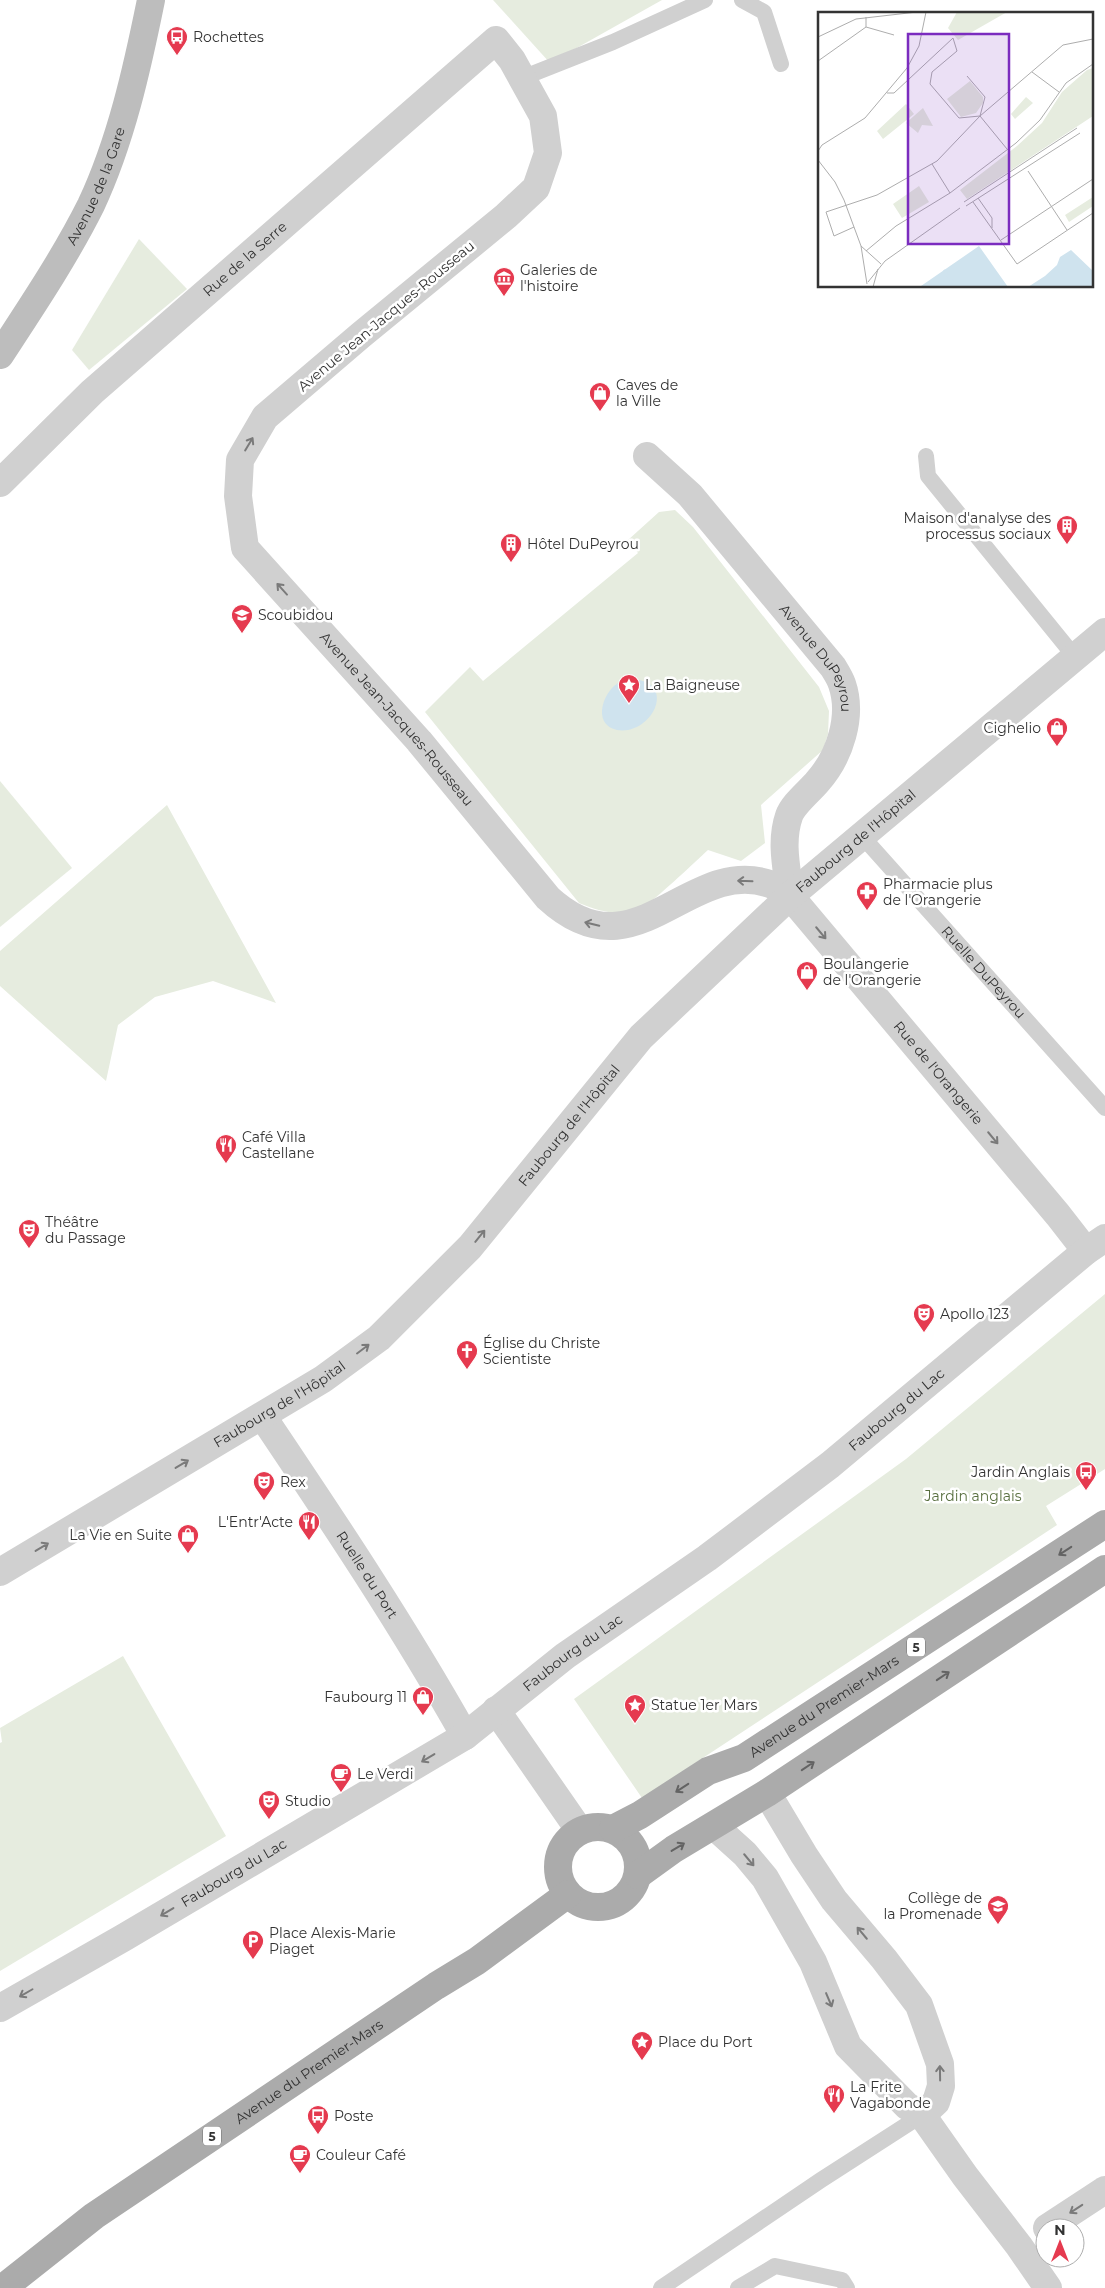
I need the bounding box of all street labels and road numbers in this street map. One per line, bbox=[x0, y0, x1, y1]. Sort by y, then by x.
street label: Avenue de la Gare bbox=[62, 125, 129, 248]
street label: Rue de la Serre bbox=[199, 217, 290, 300]
street label: Avenue Jean-Jacques-Rousseau bbox=[294, 237, 478, 395]
street label: Avenue DuPeyrou bbox=[775, 600, 855, 712]
street label: Avenue Jean-Jacques-Rousseau bbox=[316, 628, 478, 810]
street label: Faubourg de l'Hôpital bbox=[792, 785, 920, 897]
street label: Ruelle DuPeyrou bbox=[938, 922, 1030, 1022]
street label: Rue de l'Orangerie bbox=[890, 1017, 987, 1128]
street label: Faubourg de l'Hôpital bbox=[514, 1061, 624, 1190]
street label: Faubourg de l'Hôpital bbox=[210, 1357, 349, 1451]
street label: Faubourg du Lac bbox=[845, 1364, 948, 1455]
street label: Ruelle du Port bbox=[332, 1528, 402, 1622]
street label: Faubourg du Lac bbox=[519, 1610, 626, 1695]
road number: 5 bbox=[907, 1638, 925, 1656]
street label: Avenue du Premier-Mars bbox=[746, 1651, 902, 1761]
street label: Faubourg du Lac bbox=[178, 1834, 290, 1911]
street label: Avenue du Premier-Mars bbox=[231, 2015, 387, 2128]
road number: 5 bbox=[203, 2126, 221, 2146]

